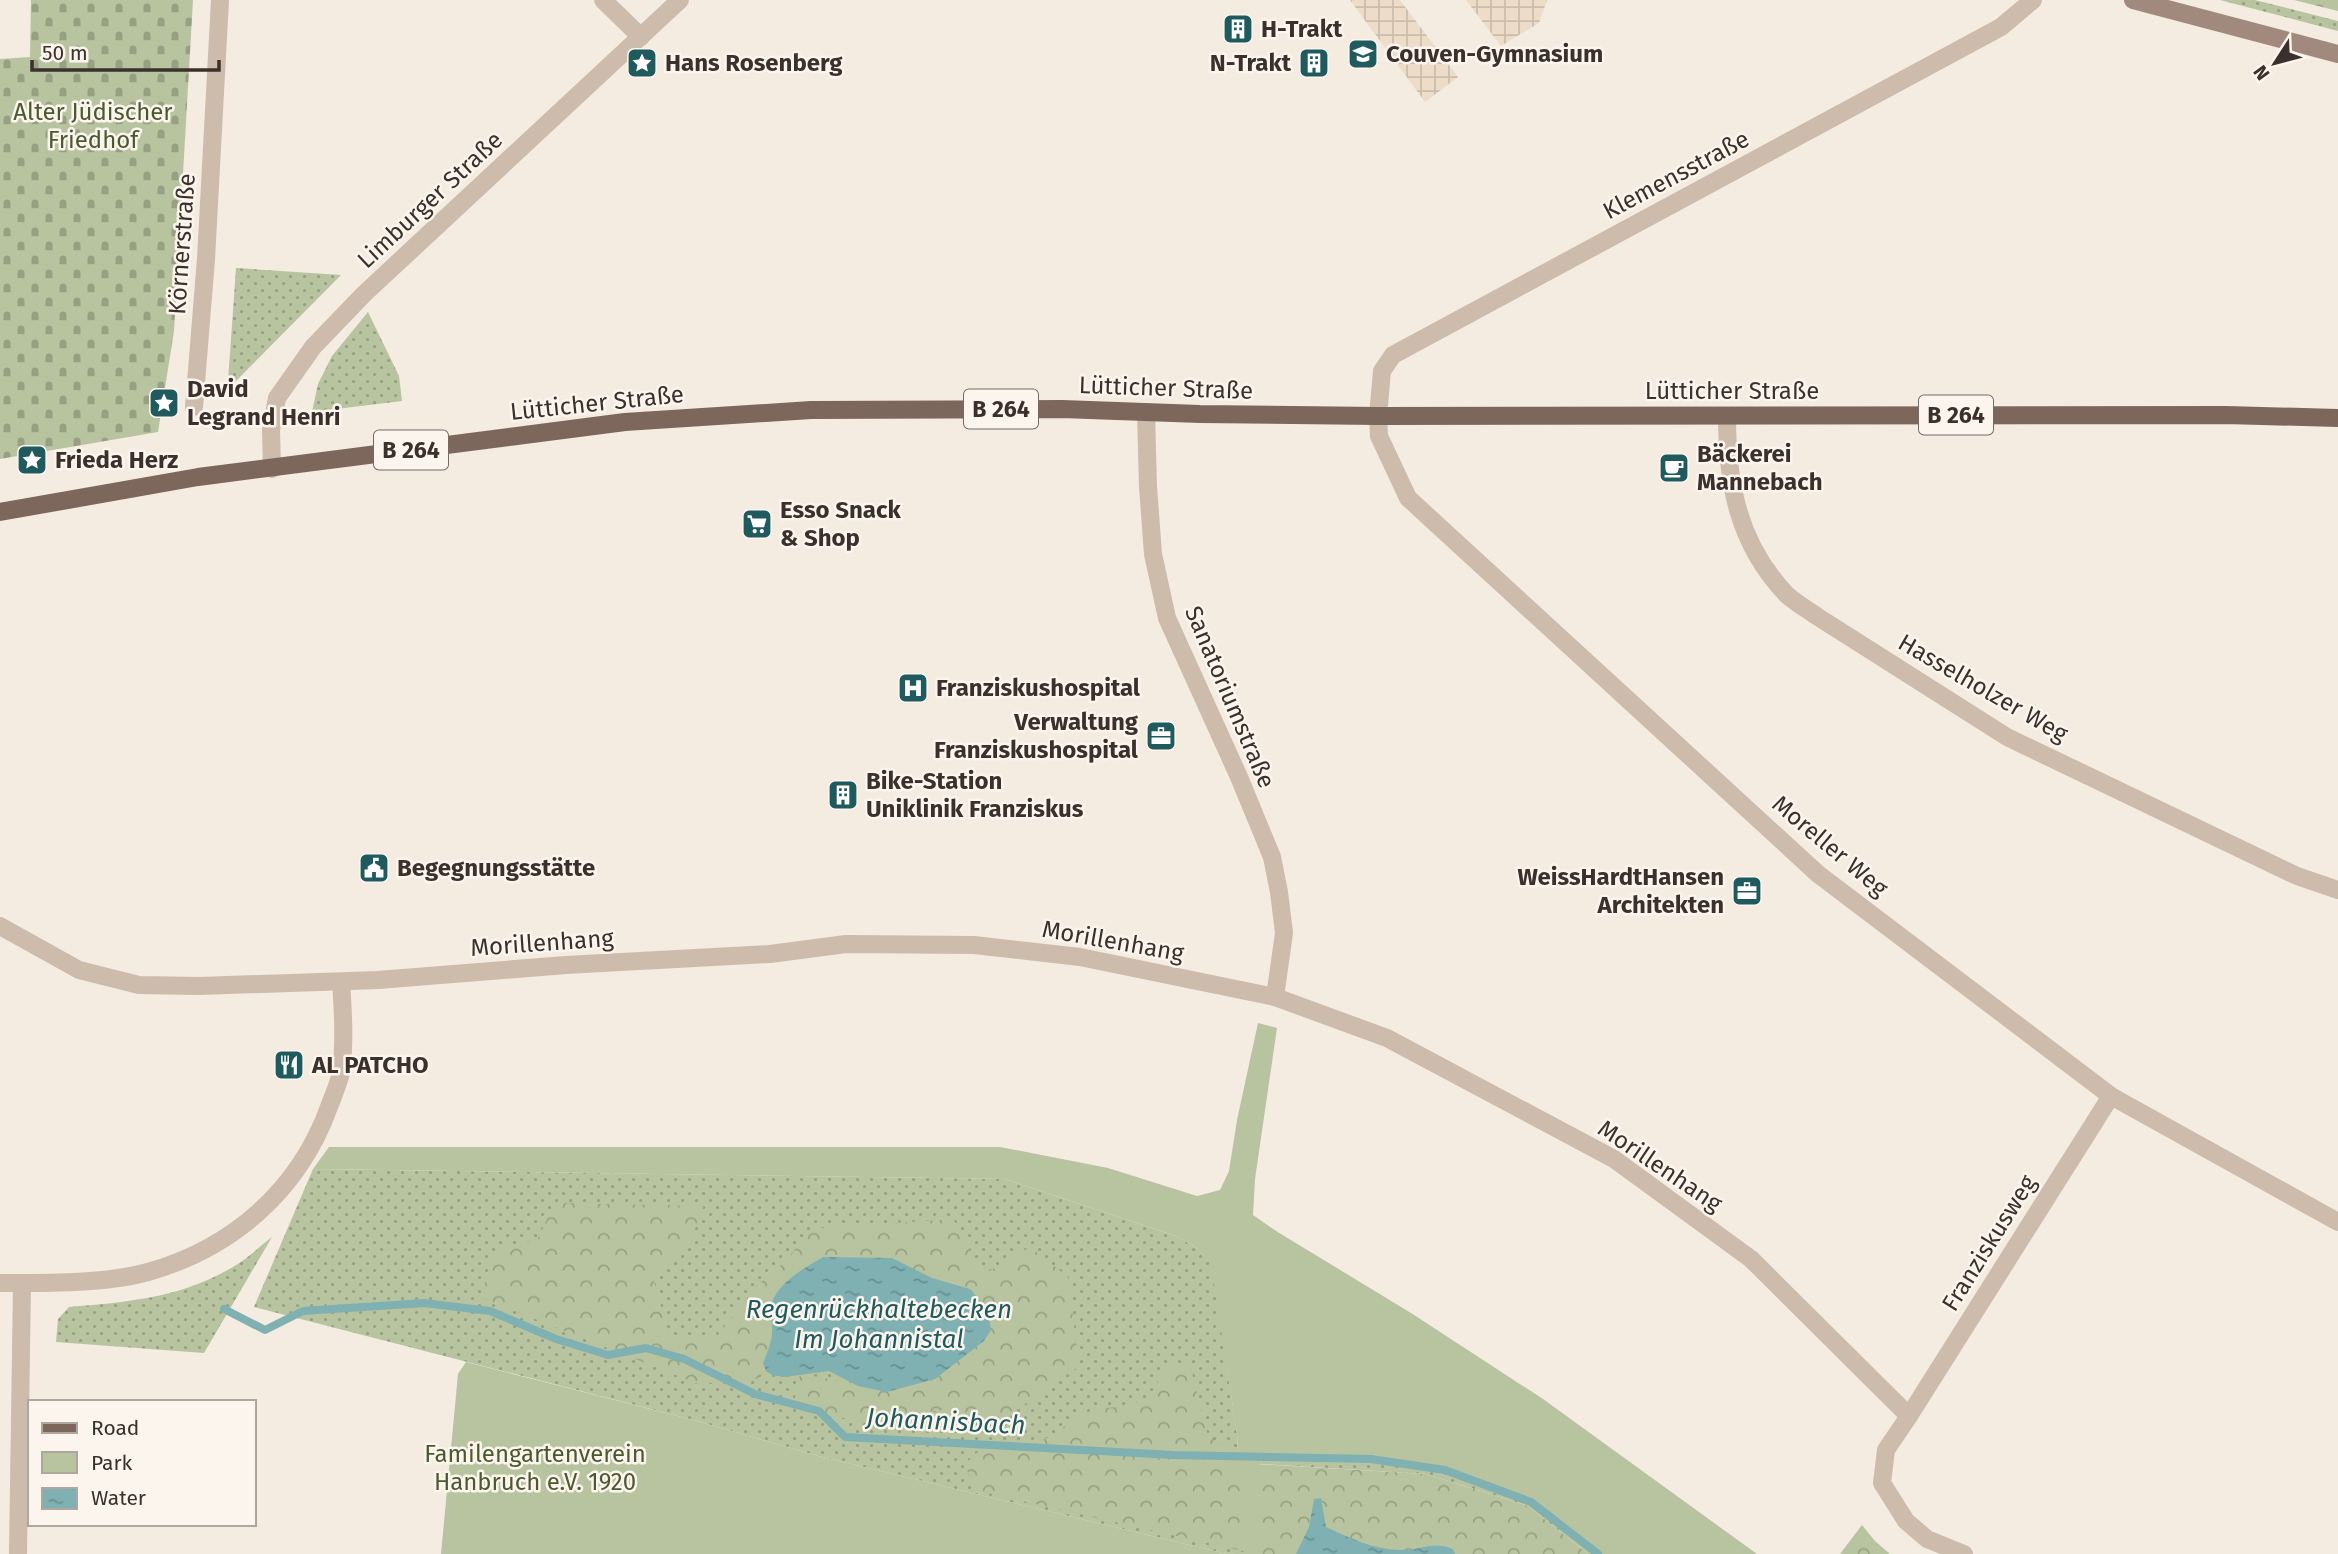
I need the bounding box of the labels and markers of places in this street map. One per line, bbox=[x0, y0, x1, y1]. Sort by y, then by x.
building icon: H-Trakt bbox=[1221, 12, 1255, 46]
place label: H-Trakt bbox=[1261, 15, 1343, 43]
school or university icon: Couven-Gymnasium bbox=[1346, 37, 1380, 71]
place label: Couven-Gymnasium bbox=[1386, 40, 1603, 68]
place icon: Hans Rosenberg bbox=[625, 46, 659, 80]
building icon: N-Trakt bbox=[1297, 46, 1331, 80]
place label: Hans Rosenberg bbox=[665, 49, 843, 77]
place label: N-Trakt bbox=[1210, 49, 1292, 77]
place label: David Legrand Henri bbox=[187, 375, 341, 431]
place icon: David Legrand Henri bbox=[147, 386, 181, 420]
place label: Bäckerei Mannebach bbox=[1697, 440, 1823, 496]
place icon: Frieda Herz bbox=[15, 443, 49, 477]
place label: Frieda Herz bbox=[55, 446, 178, 474]
cafe icon: Bäckerei Mannebach bbox=[1657, 451, 1691, 485]
place label: Esso Snack & Shop bbox=[780, 496, 901, 552]
supermarket icon: Esso Snack & Shop bbox=[740, 507, 774, 541]
hospital icon: Franziskushospital bbox=[896, 671, 930, 705]
place label: Franziskushospital bbox=[936, 674, 1141, 702]
place label: Verwaltung Franziskushospital bbox=[934, 708, 1139, 764]
office icon: Verwaltung Franziskushospital bbox=[1144, 719, 1178, 753]
place label: Bike-Station Uniklinik Franziskus bbox=[866, 767, 1084, 823]
building icon: Bike-Station Uniklinik Franziskus bbox=[826, 778, 860, 812]
public building icon: Begegnungsstätte bbox=[357, 851, 391, 885]
place label: Begegnungsstätte bbox=[397, 854, 595, 882]
place label: WeissHardtHansen Architekten bbox=[1518, 863, 1724, 919]
office icon: WeissHardtHansen Architekten bbox=[1730, 874, 1764, 908]
restaurant icon: AL PATCHO bbox=[272, 1048, 306, 1082]
place label: AL PATCHO bbox=[311, 1051, 429, 1079]

